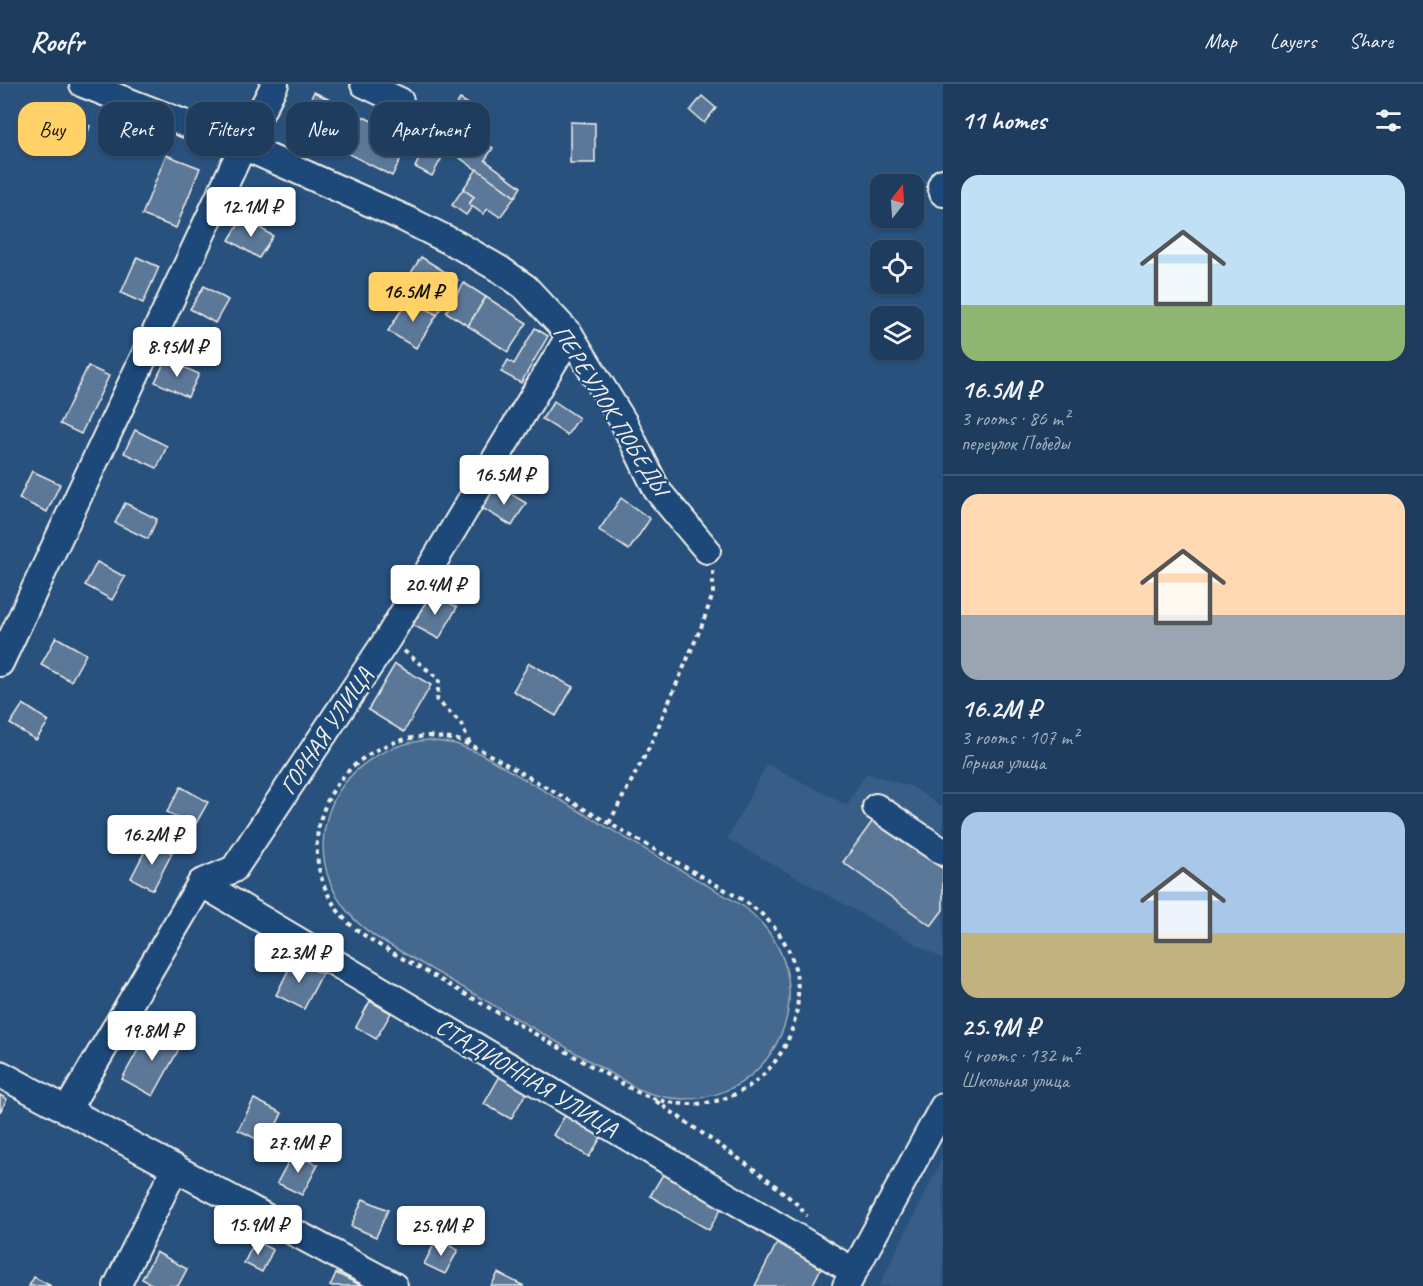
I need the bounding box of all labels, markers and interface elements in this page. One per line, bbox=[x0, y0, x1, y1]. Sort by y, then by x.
text: Roofr bbox=[30, 24, 84, 59]
text: Map bbox=[1204, 28, 1237, 54]
text: Layers bbox=[1270, 28, 1316, 54]
text: Share bbox=[1349, 28, 1393, 54]
chip: Buy bbox=[18, 102, 86, 156]
chip: Rent bbox=[98, 102, 174, 156]
chip: Filters bbox=[186, 102, 274, 156]
chip: New bbox=[286, 102, 358, 156]
chip: Apartment bbox=[370, 102, 490, 156]
text: 11 homes bbox=[961, 104, 1046, 137]
icon: filters bbox=[1372, 104, 1405, 137]
north arrow bbox=[870, 174, 924, 228]
map controls bbox=[870, 174, 924, 360]
pin: 12.1M ₽ bbox=[196, 187, 306, 238]
text: 12.1M ₽ bbox=[221, 194, 281, 219]
icon: home bbox=[1129, 214, 1237, 322]
button: locate bbox=[870, 240, 924, 294]
pin: 16.5M ₽ bbox=[358, 272, 468, 323]
text: 16.5M ₽ bbox=[383, 279, 443, 304]
button: layers bbox=[870, 306, 924, 360]
street label: ПЕРЕУЛОК ПОБЕДЫ bbox=[547, 319, 678, 504]
pin: 8.95M ₽ bbox=[122, 327, 232, 378]
text: 8.95M ₽ bbox=[147, 334, 207, 359]
text: 16.5M ₽ bbox=[961, 373, 1040, 406]
text: 3 rooms · 86 m² bbox=[961, 406, 1069, 431]
text: переулок Победы bbox=[961, 431, 1069, 456]
pin: 16.5M ₽ bbox=[449, 455, 559, 506]
text: 16.5M ₽ bbox=[474, 462, 534, 487]
icon: home bbox=[1129, 533, 1237, 641]
pin: 20.4M ₽ bbox=[380, 565, 490, 616]
text: 20.4M ₽ bbox=[405, 572, 465, 597]
street label: ГОРНАЯ УЛИЦА bbox=[273, 661, 380, 800]
text: 16.2M ₽ bbox=[961, 692, 1040, 725]
text: 3 rooms · 107 m² bbox=[961, 725, 1078, 750]
text: Горная улица bbox=[961, 750, 1046, 775]
pin: 16.2M ₽ bbox=[97, 815, 207, 866]
text: 16.2M ₽ bbox=[121, 822, 183, 847]
icon: home bbox=[1129, 851, 1237, 959]
pin: 22.3M ₽ bbox=[244, 933, 354, 984]
text: 22.3M ₽ bbox=[269, 940, 329, 965]
text: 25.9M ₽ bbox=[961, 1010, 1039, 1043]
pin: 19.8M ₽ bbox=[97, 1011, 207, 1062]
street label: СТАДИОННАЯ УЛИЦА bbox=[431, 1011, 624, 1144]
text: 19.8M ₽ bbox=[122, 1018, 182, 1043]
text: 4 rooms · 132 m² bbox=[961, 1043, 1078, 1068]
text: Школьная улица bbox=[961, 1068, 1069, 1093]
pin: 27.9M ₽ bbox=[243, 1123, 353, 1174]
text: 27.9M ₽ bbox=[268, 1130, 328, 1155]
pin: 15.9M ₽ bbox=[203, 1205, 313, 1256]
pin: 25.9M ₽ bbox=[386, 1206, 496, 1257]
text: 15.9M ₽ bbox=[228, 1212, 288, 1237]
text: 25.9M ₽ bbox=[411, 1213, 471, 1238]

